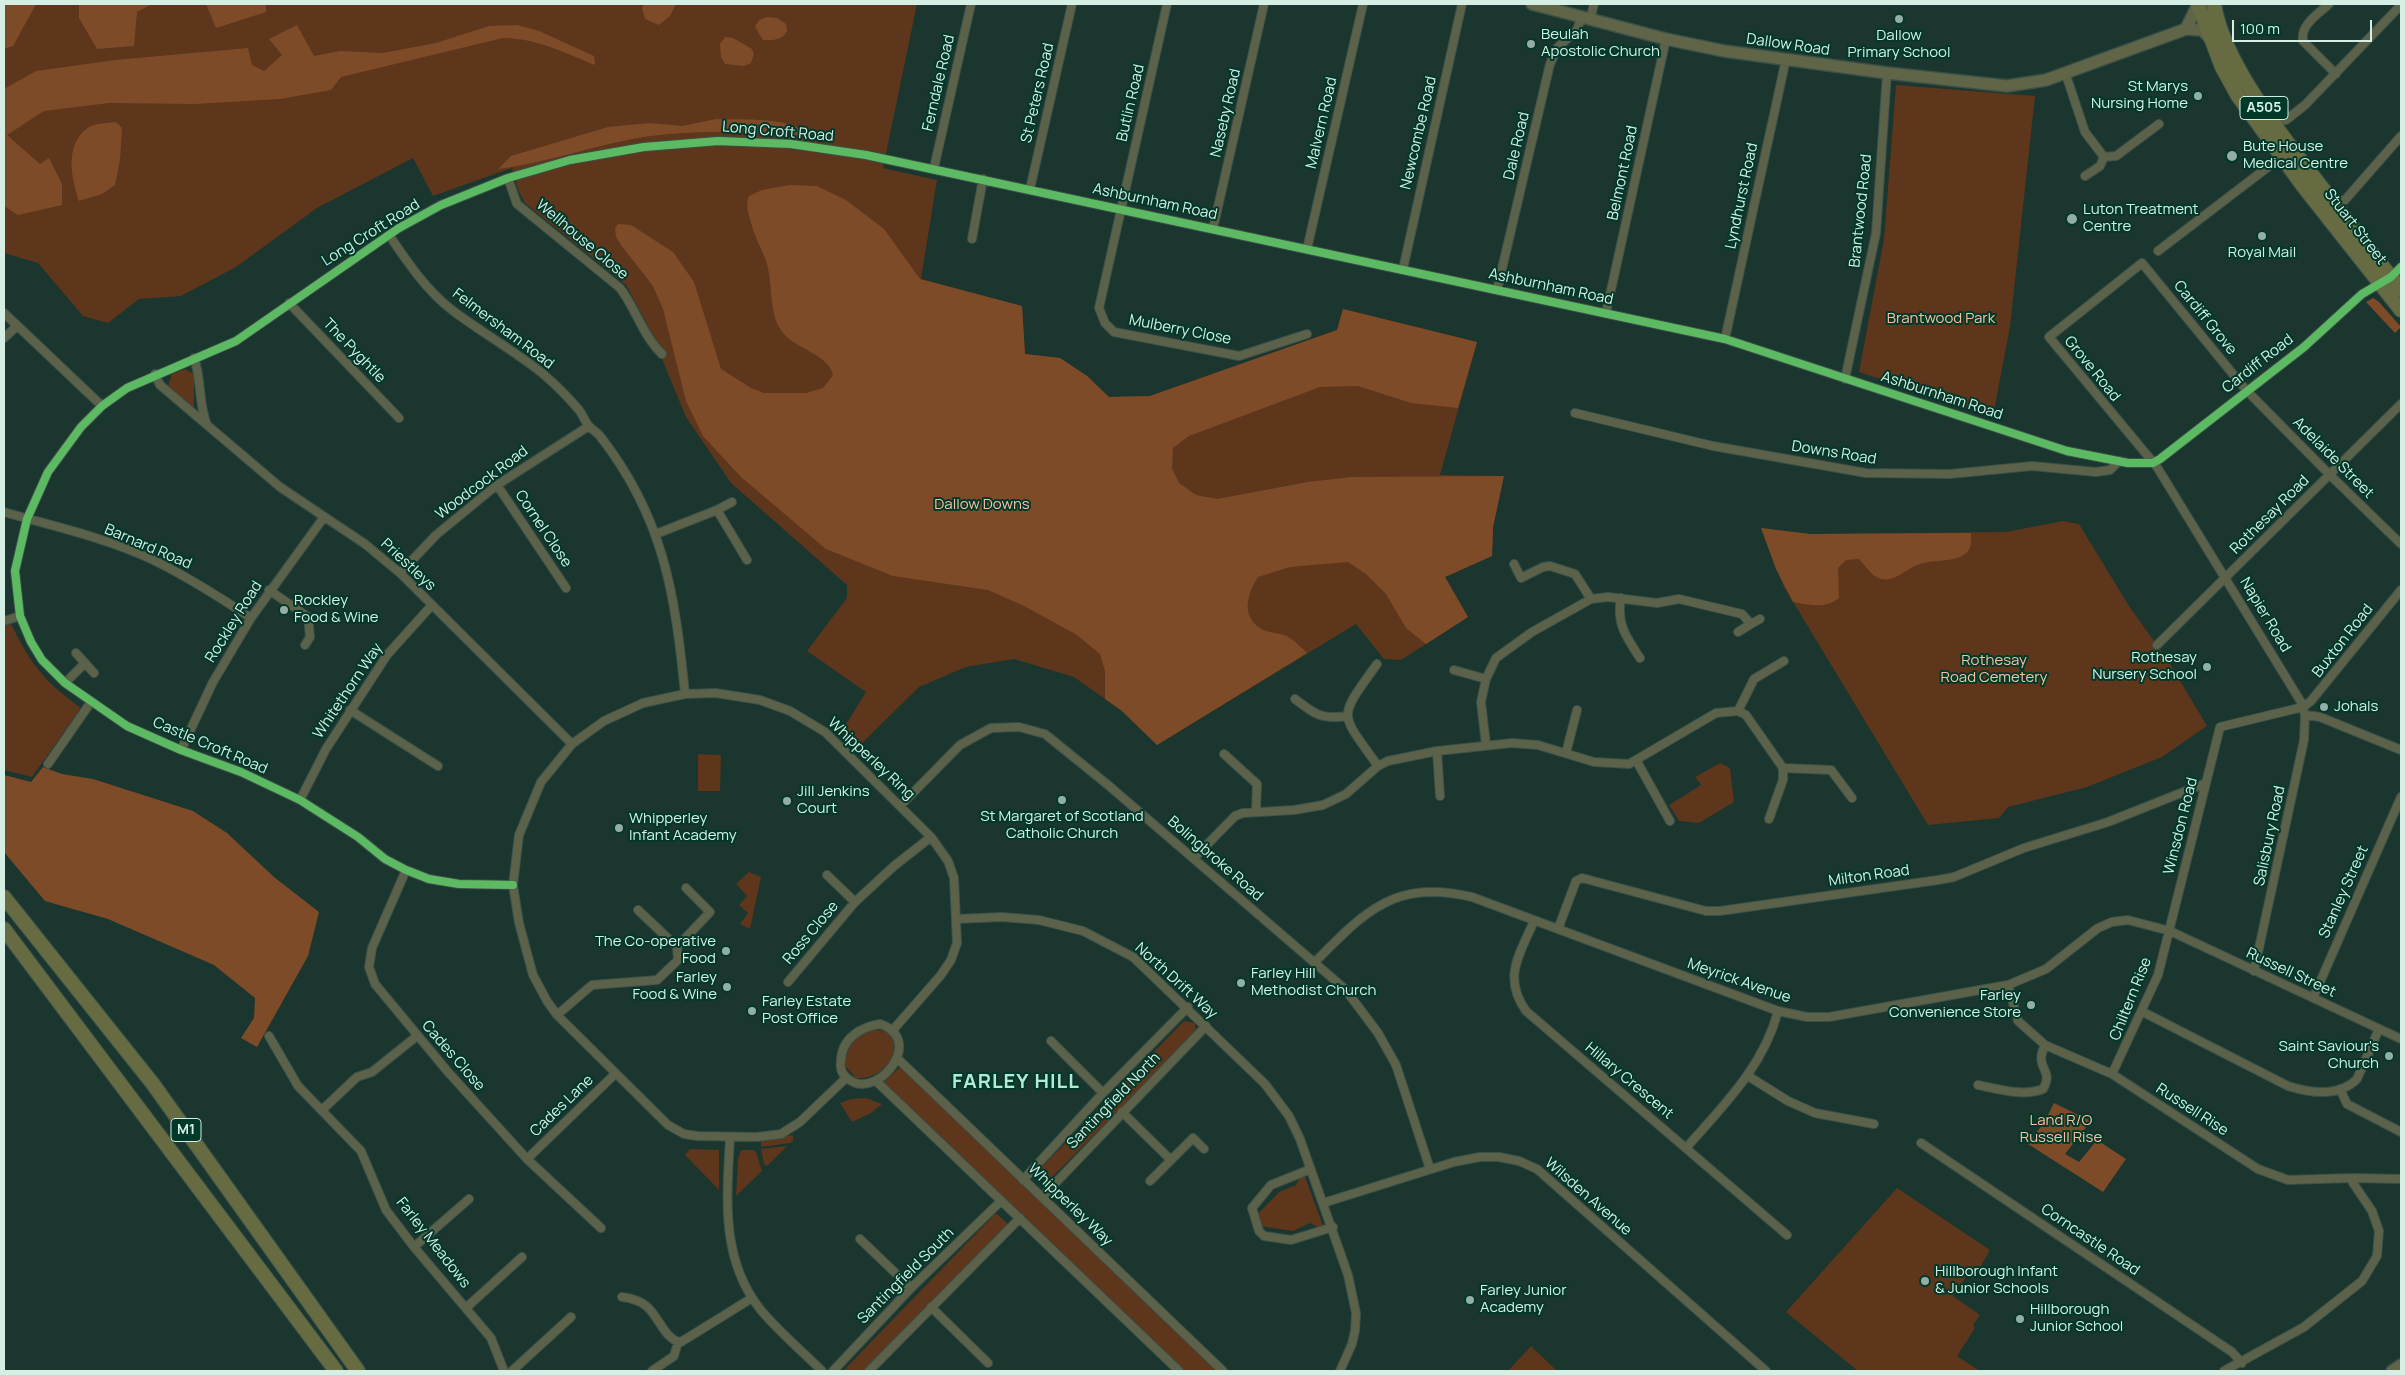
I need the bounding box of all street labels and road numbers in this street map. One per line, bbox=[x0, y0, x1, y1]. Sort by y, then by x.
street label: Dallow Road bbox=[1745, 30, 1831, 60]
street label: Ferndale Road bbox=[919, 33, 959, 133]
street label: St Peters Road bbox=[1018, 41, 1058, 145]
street label: Butlin Road bbox=[1113, 63, 1149, 143]
street label: Naseby Road bbox=[1207, 67, 1245, 159]
street label: Malvern Road bbox=[1303, 75, 1341, 171]
street label: Newcombe Road bbox=[1397, 75, 1441, 191]
road number: A505 bbox=[2240, 96, 2288, 120]
street label: Dale Road bbox=[1500, 110, 1534, 182]
street label: Long Croft Road bbox=[721, 118, 835, 146]
street label: Belmont Road bbox=[1604, 124, 1642, 222]
street label: Lyndhurst Road bbox=[1722, 141, 1762, 251]
street label: Brantwood Road bbox=[1846, 153, 1876, 269]
street label: Ashburnham Road bbox=[1091, 180, 1219, 224]
street label: Stuart Street bbox=[2320, 186, 2390, 268]
street label: Long Croft Road bbox=[319, 196, 423, 270]
street label: Wellhouse Close bbox=[532, 196, 632, 284]
street label: Ashburnham Road bbox=[1487, 265, 1615, 309]
street label: Cardiff Grove bbox=[2170, 277, 2240, 359]
street label: Felmersham Road bbox=[449, 285, 557, 373]
street label: Mulberry Close bbox=[1127, 311, 1233, 349]
street label: The Pyghtle bbox=[319, 315, 389, 387]
street label: Cardiff Road bbox=[2219, 331, 2297, 397]
street label: Grove Road bbox=[2060, 333, 2124, 405]
street label: Ashburnham Road bbox=[1879, 368, 2005, 424]
street label: Adelaide Street bbox=[2289, 414, 2377, 502]
street label: Downs Road bbox=[1790, 437, 1878, 469]
street label: Woodcock Road bbox=[432, 442, 532, 524]
street label: Rothesay Road bbox=[2227, 472, 2313, 558]
street label: Cornel Close bbox=[511, 487, 575, 571]
street label: Barnard Road bbox=[102, 521, 194, 573]
street label: Priestleys bbox=[377, 535, 439, 595]
street label: Napier Road bbox=[2236, 574, 2294, 656]
street label: Rockley Road bbox=[202, 578, 266, 666]
street label: Buxton Road bbox=[2309, 601, 2377, 681]
street label: Whitethorn Way bbox=[309, 640, 387, 742]
street label: Castle Croft Road bbox=[150, 714, 270, 778]
street label: Whipperley Ring bbox=[824, 714, 918, 804]
street label: Winsdon Road bbox=[2160, 776, 2202, 876]
street label: Salisbury Road bbox=[2251, 784, 2289, 888]
street label: Bolingbroke Road bbox=[1164, 813, 1266, 905]
street label: Stanley Street bbox=[2316, 843, 2372, 941]
street label: Milton Road bbox=[1827, 861, 1911, 891]
street label: Ross Close bbox=[779, 898, 843, 968]
street label: North Drift Way bbox=[1131, 939, 1221, 1023]
street label: Russell Street bbox=[2243, 944, 2339, 1002]
street label: Meyrick Avenue bbox=[1685, 955, 1793, 1007]
street label: Chiltern Rise bbox=[2106, 955, 2156, 1043]
street label: Cades Close bbox=[418, 1017, 488, 1095]
street label: Hillary Crescent bbox=[1581, 1039, 1677, 1123]
street label: Santingfield North bbox=[1064, 1049, 1164, 1153]
street label: Cades Lane bbox=[527, 1071, 597, 1141]
street label: Russell Rise bbox=[2153, 1080, 2231, 1140]
road number: M1 bbox=[171, 1118, 201, 1142]
street label: Wilsden Avenue bbox=[1541, 1154, 1635, 1240]
street label: Whipperley Way bbox=[1024, 1160, 1116, 1250]
street label: Farley Meadows bbox=[392, 1194, 474, 1292]
street label: Corncastle Road bbox=[2037, 1200, 2143, 1280]
street label: Santingfield South bbox=[854, 1224, 958, 1328]

